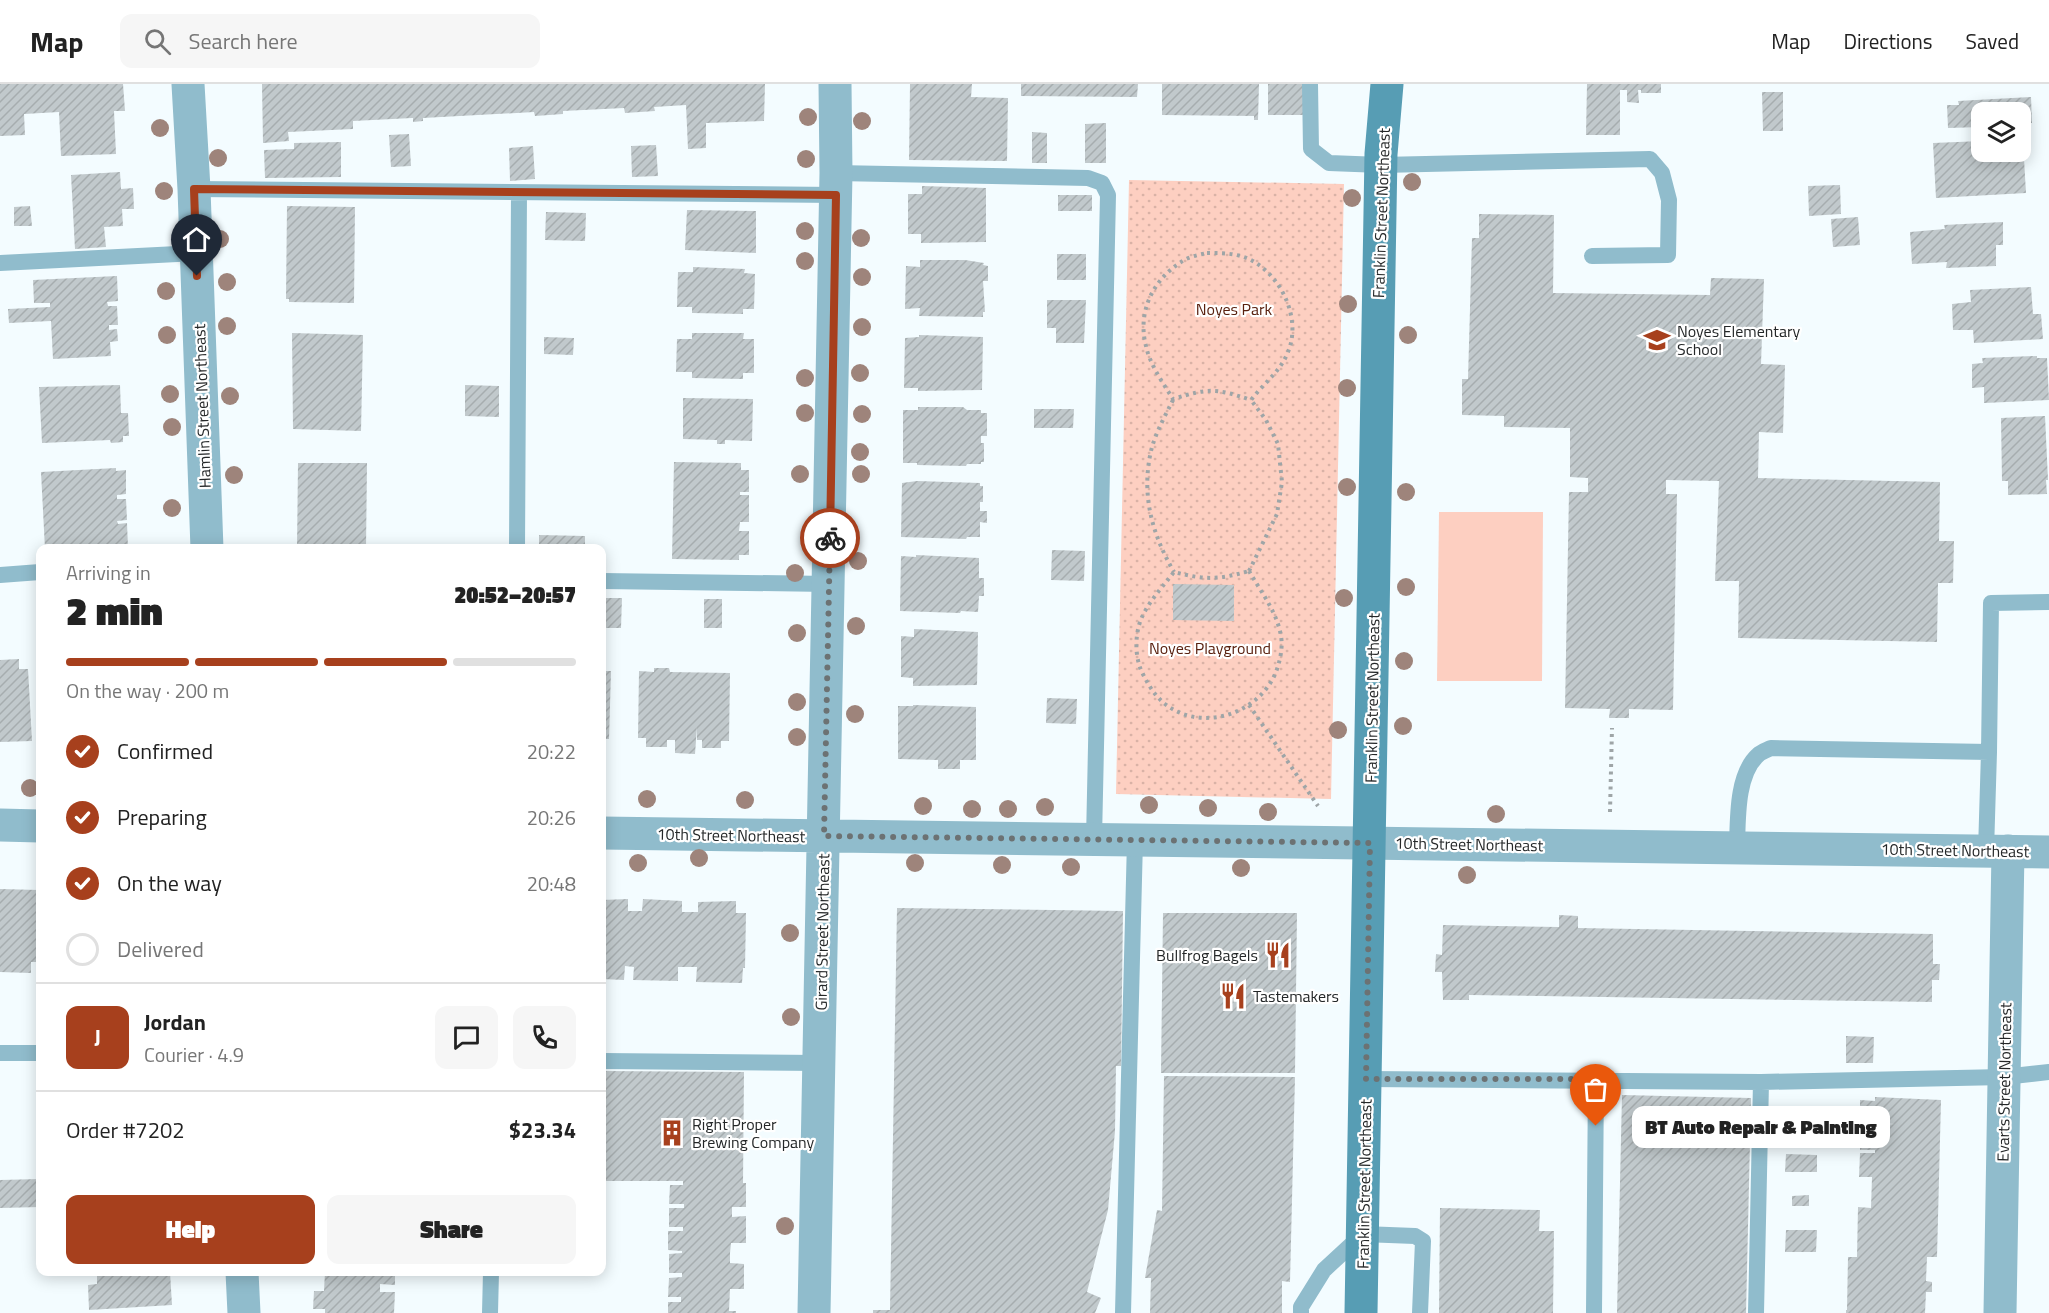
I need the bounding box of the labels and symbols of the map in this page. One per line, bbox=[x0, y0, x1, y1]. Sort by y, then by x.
street label: Franklin Street Northeast bbox=[1366, 127, 1396, 298]
pin bbox=[171, 214, 222, 276]
park label: Noyes Park bbox=[1196, 297, 1272, 321]
place label: Noyes Elementary School bbox=[1677, 319, 1800, 361]
street label: Hamlin Street Northeast bbox=[187, 323, 217, 489]
school or university icon: Noyes Elementary School bbox=[1642, 325, 1672, 355]
courier bbox=[800, 508, 860, 568]
street label: Franklin Street Northeast bbox=[1359, 612, 1385, 783]
park label: Noyes Playground bbox=[1149, 636, 1271, 660]
street label: 10th Street Northeast bbox=[657, 822, 806, 848]
street label: 10th Street Northeast bbox=[1395, 831, 1544, 857]
street label: 10th Street Northeast bbox=[1881, 837, 2030, 863]
street label: Girard Street Northeast bbox=[809, 853, 835, 1011]
restaurant icon: Bullfrog Bagels bbox=[1263, 940, 1293, 970]
place label: Bullfrog Bagels bbox=[1156, 943, 1258, 967]
restaurant icon: Tastemakers bbox=[1218, 981, 1248, 1011]
place label: Tastemakers bbox=[1253, 984, 1339, 1008]
street label: Evarts Street Northeast bbox=[1991, 1002, 2017, 1162]
pin bbox=[1570, 1064, 1621, 1126]
street label: Franklin Street Northeast bbox=[1351, 1098, 1377, 1269]
callout: BT Auto Repair & Painting bbox=[1632, 1105, 1890, 1147]
place label: Right Proper Brewing Company bbox=[692, 1112, 815, 1154]
building icon: Right Proper Brewing Company bbox=[657, 1118, 687, 1148]

